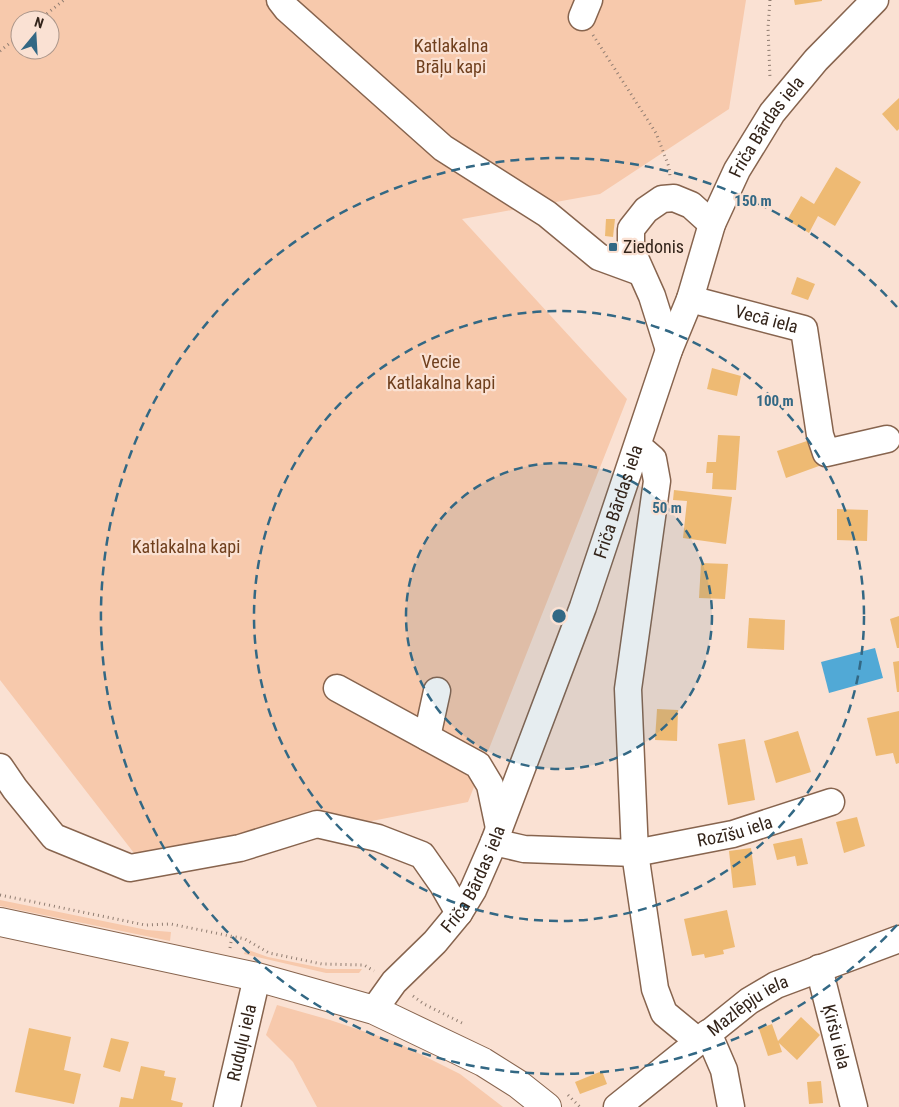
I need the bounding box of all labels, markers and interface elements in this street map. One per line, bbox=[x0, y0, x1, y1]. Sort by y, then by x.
north arrow bbox=[10, 10, 60, 60]
text: N bbox=[32, 14, 46, 32]
park label: Katlakalna Brāļu kapi bbox=[414, 35, 488, 78]
street label: Friča Bārdas iela bbox=[724, 72, 808, 180]
text: 150 m bbox=[734, 192, 772, 210]
place label: Ziedonis bbox=[623, 236, 684, 257]
marker: Ziedonis bbox=[607, 241, 619, 253]
street label: Vecā iela bbox=[733, 300, 800, 337]
park label: Vecie Katlakalna kapi bbox=[387, 351, 495, 393]
text: 100 m bbox=[756, 392, 794, 410]
street label: Friča Bārdas iela bbox=[589, 442, 646, 561]
text: 50 m bbox=[652, 499, 682, 517]
park label: Katlakalna kapi bbox=[132, 536, 240, 557]
centre of rings bbox=[550, 607, 568, 625]
street label: Rozīšu iela bbox=[695, 811, 775, 851]
street label: Friča Bārdas iela bbox=[436, 823, 509, 937]
street label: Mazlēpju iela bbox=[703, 970, 791, 1040]
street label: Ruduļu iela bbox=[222, 1002, 260, 1083]
street label: Ķiršu iela bbox=[819, 1002, 855, 1071]

